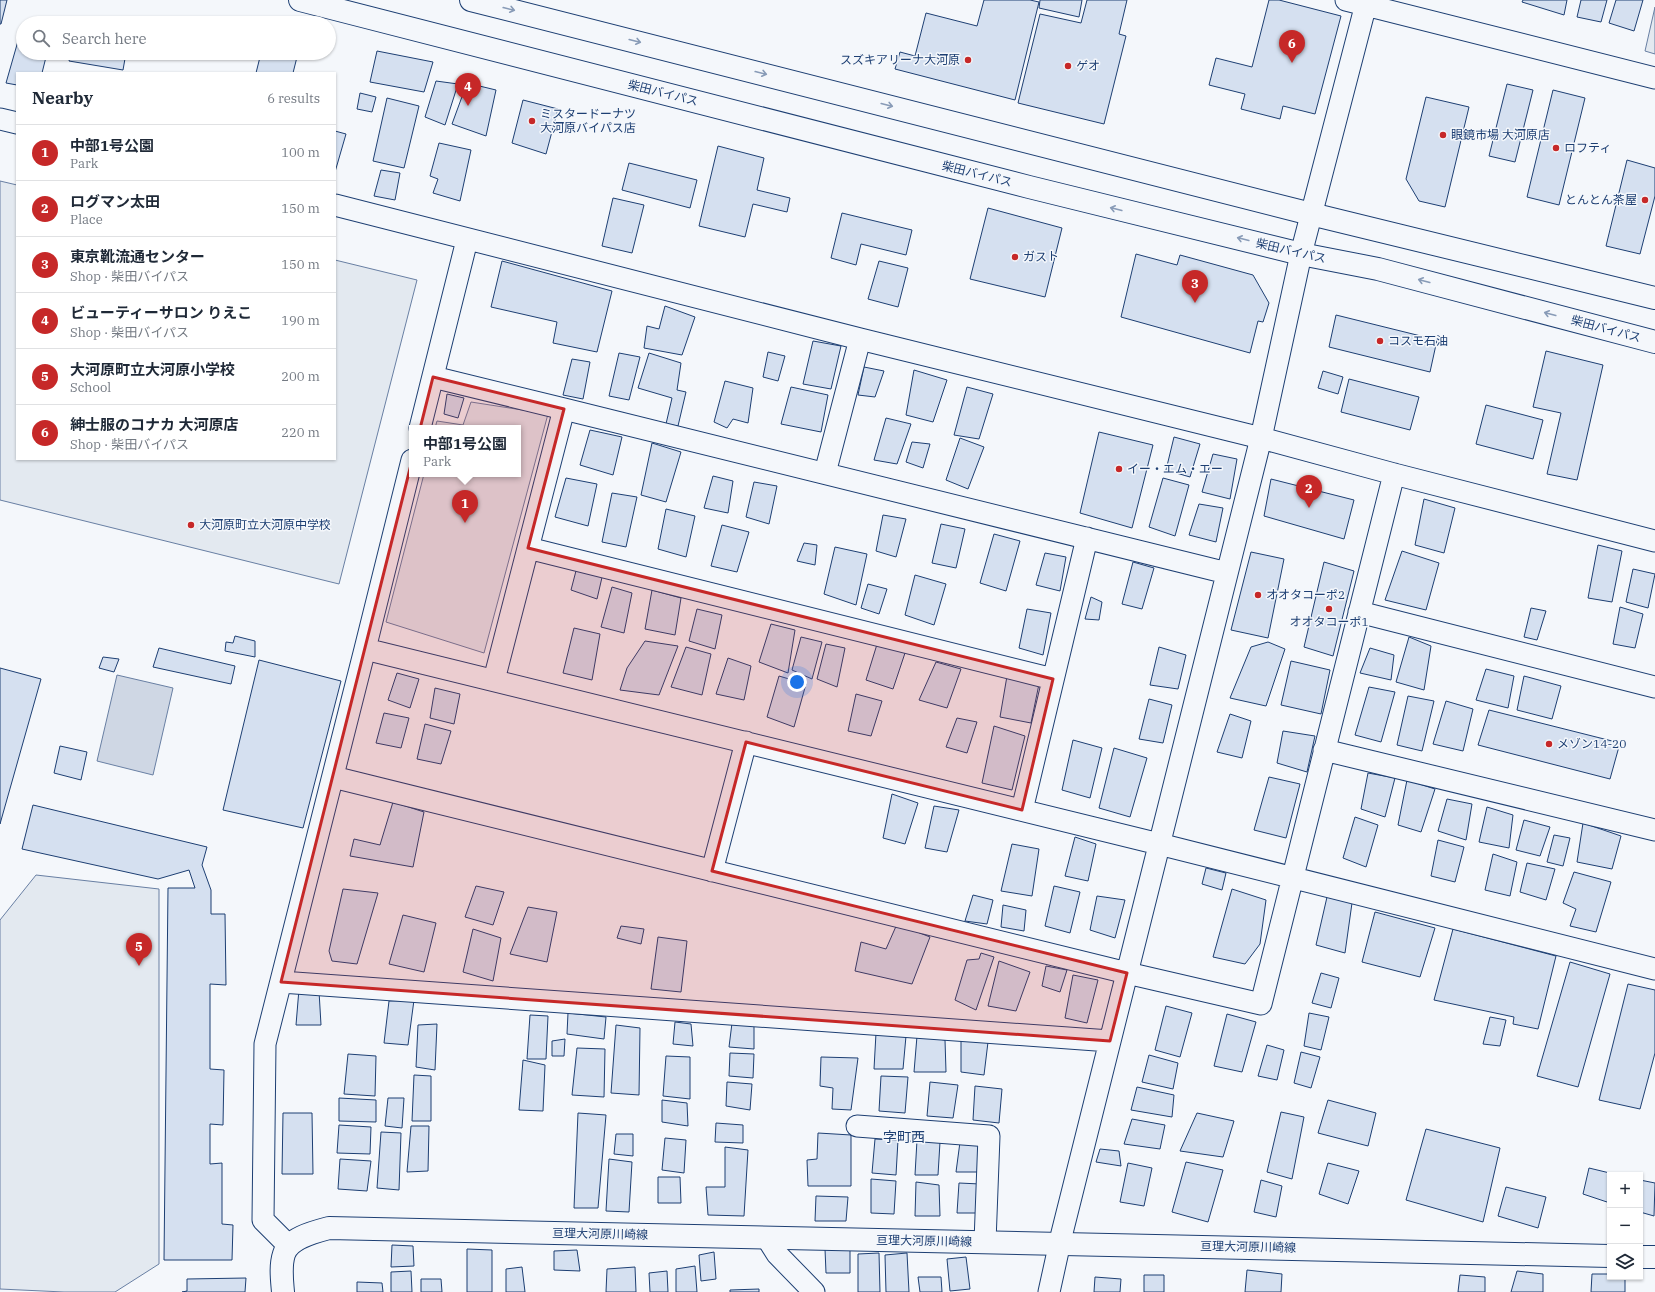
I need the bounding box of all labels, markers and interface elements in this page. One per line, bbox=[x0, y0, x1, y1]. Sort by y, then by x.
one-way arrow bbox=[502, 6, 515, 14]
search box bbox=[16, 16, 336, 60]
icon: search bbox=[30, 27, 52, 49]
text: Search here bbox=[62, 29, 147, 48]
pin: 6 bbox=[1279, 30, 1305, 63]
one-way arrow bbox=[628, 37, 641, 45]
place label: スズキアリーナ大河原 bbox=[840, 52, 960, 67]
marker: スズキアリーナ大河原 bbox=[963, 55, 973, 65]
place label: ゲオ bbox=[1076, 58, 1100, 73]
marker: ゲオ bbox=[1063, 61, 1073, 71]
one-way arrow bbox=[754, 70, 767, 77]
pin: 4 bbox=[455, 73, 481, 106]
street label: 柴田バイパス bbox=[626, 77, 700, 108]
text: Nearby bbox=[32, 87, 93, 109]
text: 6 results bbox=[267, 90, 320, 107]
one-way arrow bbox=[880, 102, 893, 110]
place label: ミスタードーナツ 大河原バイパス店 bbox=[540, 106, 636, 135]
marker: ミスタードーナツ 大河原バイパス店 bbox=[527, 116, 537, 126]
place label: 眼鏡市場 大河原店 bbox=[1451, 127, 1550, 142]
marker: 眼鏡市場 大河原店 bbox=[1438, 130, 1448, 140]
text: 中部1号公園 bbox=[70, 136, 154, 155]
place label: ロフティ bbox=[1564, 140, 1611, 155]
marker: ロフティ bbox=[1551, 143, 1561, 153]
text: 1 bbox=[41, 144, 49, 161]
text: 100 m bbox=[281, 144, 320, 161]
text: Park bbox=[70, 155, 98, 172]
street label: 柴田バイパス bbox=[940, 158, 1014, 189]
text: ログマン太田 bbox=[70, 192, 160, 211]
place label: とんとん茶屋 bbox=[1565, 192, 1637, 207]
marker: とんとん茶屋 bbox=[1640, 195, 1650, 205]
text: 2 bbox=[41, 200, 49, 217]
text: 150 m bbox=[281, 200, 320, 217]
one-way arrow bbox=[1110, 204, 1123, 212]
text: Place bbox=[70, 211, 103, 228]
one-way arrow bbox=[1236, 235, 1249, 243]
street label: 柴田バイパス bbox=[1254, 235, 1328, 266]
text: 東京靴流通センター bbox=[70, 247, 205, 266]
place label: ガスト bbox=[1023, 249, 1059, 264]
marker: ガスト bbox=[1010, 252, 1020, 262]
text: 3 bbox=[41, 256, 49, 273]
text: 150 m bbox=[281, 256, 320, 273]
text: Shop · 柴田バイパス bbox=[70, 268, 189, 285]
pin: 3 bbox=[1182, 270, 1208, 303]
one-way arrow bbox=[1418, 277, 1431, 284]
text: ビューティーサロン りえこ bbox=[70, 303, 252, 322]
one-way arrow bbox=[1543, 310, 1556, 317]
text: 4 bbox=[41, 312, 49, 329]
text: 190 m bbox=[281, 312, 320, 329]
street label: 柴田バイパス bbox=[1570, 312, 1643, 345]
text: Shop · 柴田バイパス bbox=[70, 324, 189, 341]
place label: コスモ石油 bbox=[1388, 333, 1448, 348]
marker: コスモ石油 bbox=[1375, 336, 1385, 346]
text: 大河原町立大河原小学校 bbox=[70, 360, 235, 379]
text: 5 bbox=[41, 368, 49, 385]
text: 200 m bbox=[281, 368, 320, 385]
text: School bbox=[70, 379, 111, 396]
text: 紳士服のコナカ 大河原店 bbox=[70, 415, 238, 434]
text: 6 bbox=[41, 424, 49, 441]
text: 220 m bbox=[281, 424, 320, 441]
popup bbox=[409, 425, 521, 477]
text: 中部1号公園 bbox=[423, 434, 507, 453]
text: Shop · 柴田バイパス bbox=[70, 436, 189, 453]
text: Park bbox=[423, 453, 451, 470]
place label: イー・エム・エー bbox=[1127, 461, 1223, 476]
marker: イー・エム・エー bbox=[1114, 464, 1124, 474]
pin: 2 bbox=[1296, 475, 1322, 508]
pin: 1 bbox=[452, 490, 478, 523]
place label: 大河原町立大河原中学校 bbox=[199, 517, 331, 532]
marker: 大河原町立大河原中学校 bbox=[186, 520, 196, 530]
place label: オオタコーポ2 bbox=[1266, 587, 1345, 602]
marker: オオタコーポ2 bbox=[1253, 590, 1263, 600]
marker: オオタコーポ1 bbox=[1324, 604, 1334, 614]
place label: オオタコーポ1 bbox=[1289, 614, 1369, 629]
your location bbox=[787, 672, 807, 692]
place label: メゾン14-20 bbox=[1557, 736, 1627, 751]
marker: メゾン14-20 bbox=[1544, 739, 1554, 749]
pin: 5 bbox=[126, 933, 152, 966]
district label: 字町西 bbox=[883, 1128, 925, 1146]
map controls bbox=[1607, 1172, 1643, 1280]
button: + bbox=[1607, 1172, 1643, 1208]
button: − bbox=[1607, 1208, 1643, 1244]
street label: 亘理大河原川崎線 bbox=[552, 1225, 648, 1242]
street label: 亘理大河原川崎線 bbox=[876, 1232, 972, 1249]
street label: 亘理大河原川崎線 bbox=[1200, 1238, 1296, 1255]
button: layers bbox=[1607, 1244, 1643, 1280]

